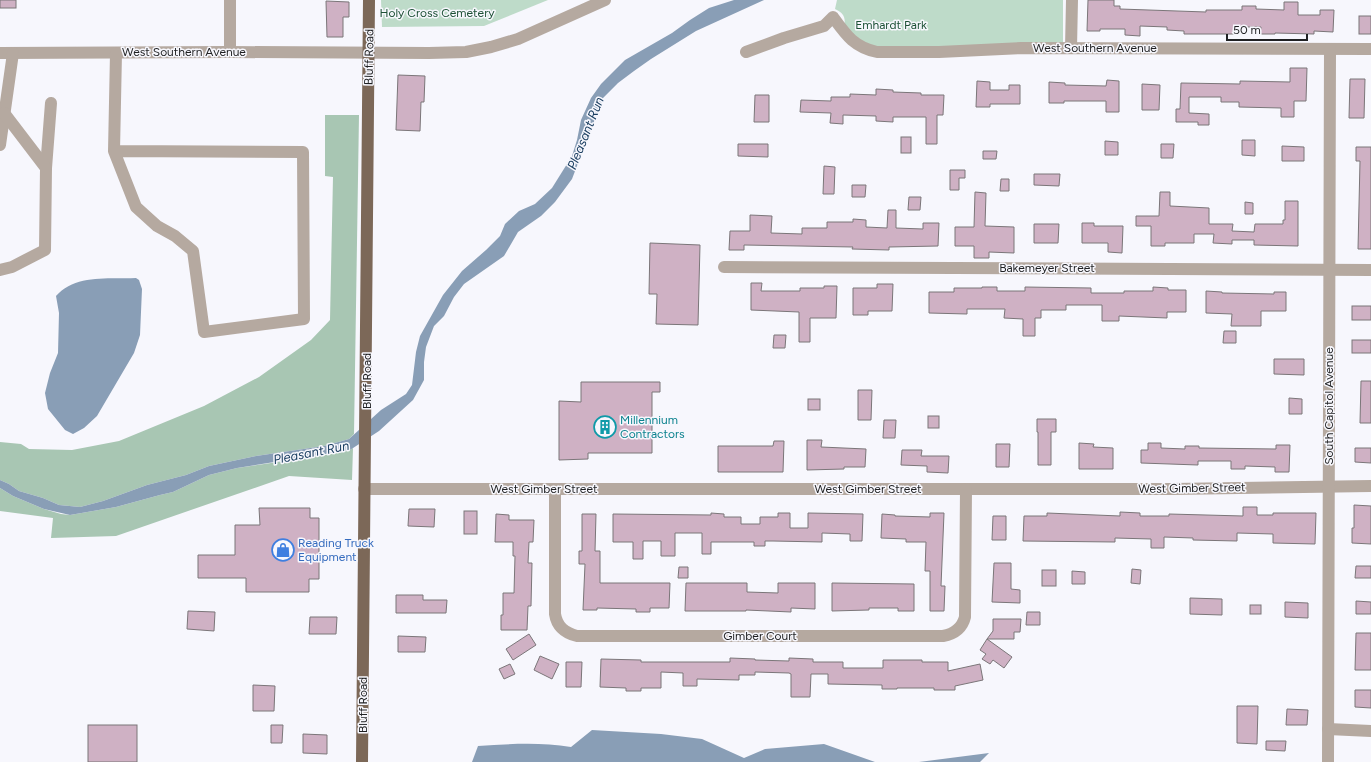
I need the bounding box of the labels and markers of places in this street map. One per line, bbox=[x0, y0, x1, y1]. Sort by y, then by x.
place label: Millennium Contractors bbox=[620, 413, 685, 441]
building icon: Millennium Contractors bbox=[592, 414, 618, 440]
place label: Reading Truck Equipment bbox=[298, 536, 374, 564]
shop icon: Reading Truck Equipment bbox=[270, 537, 296, 563]

